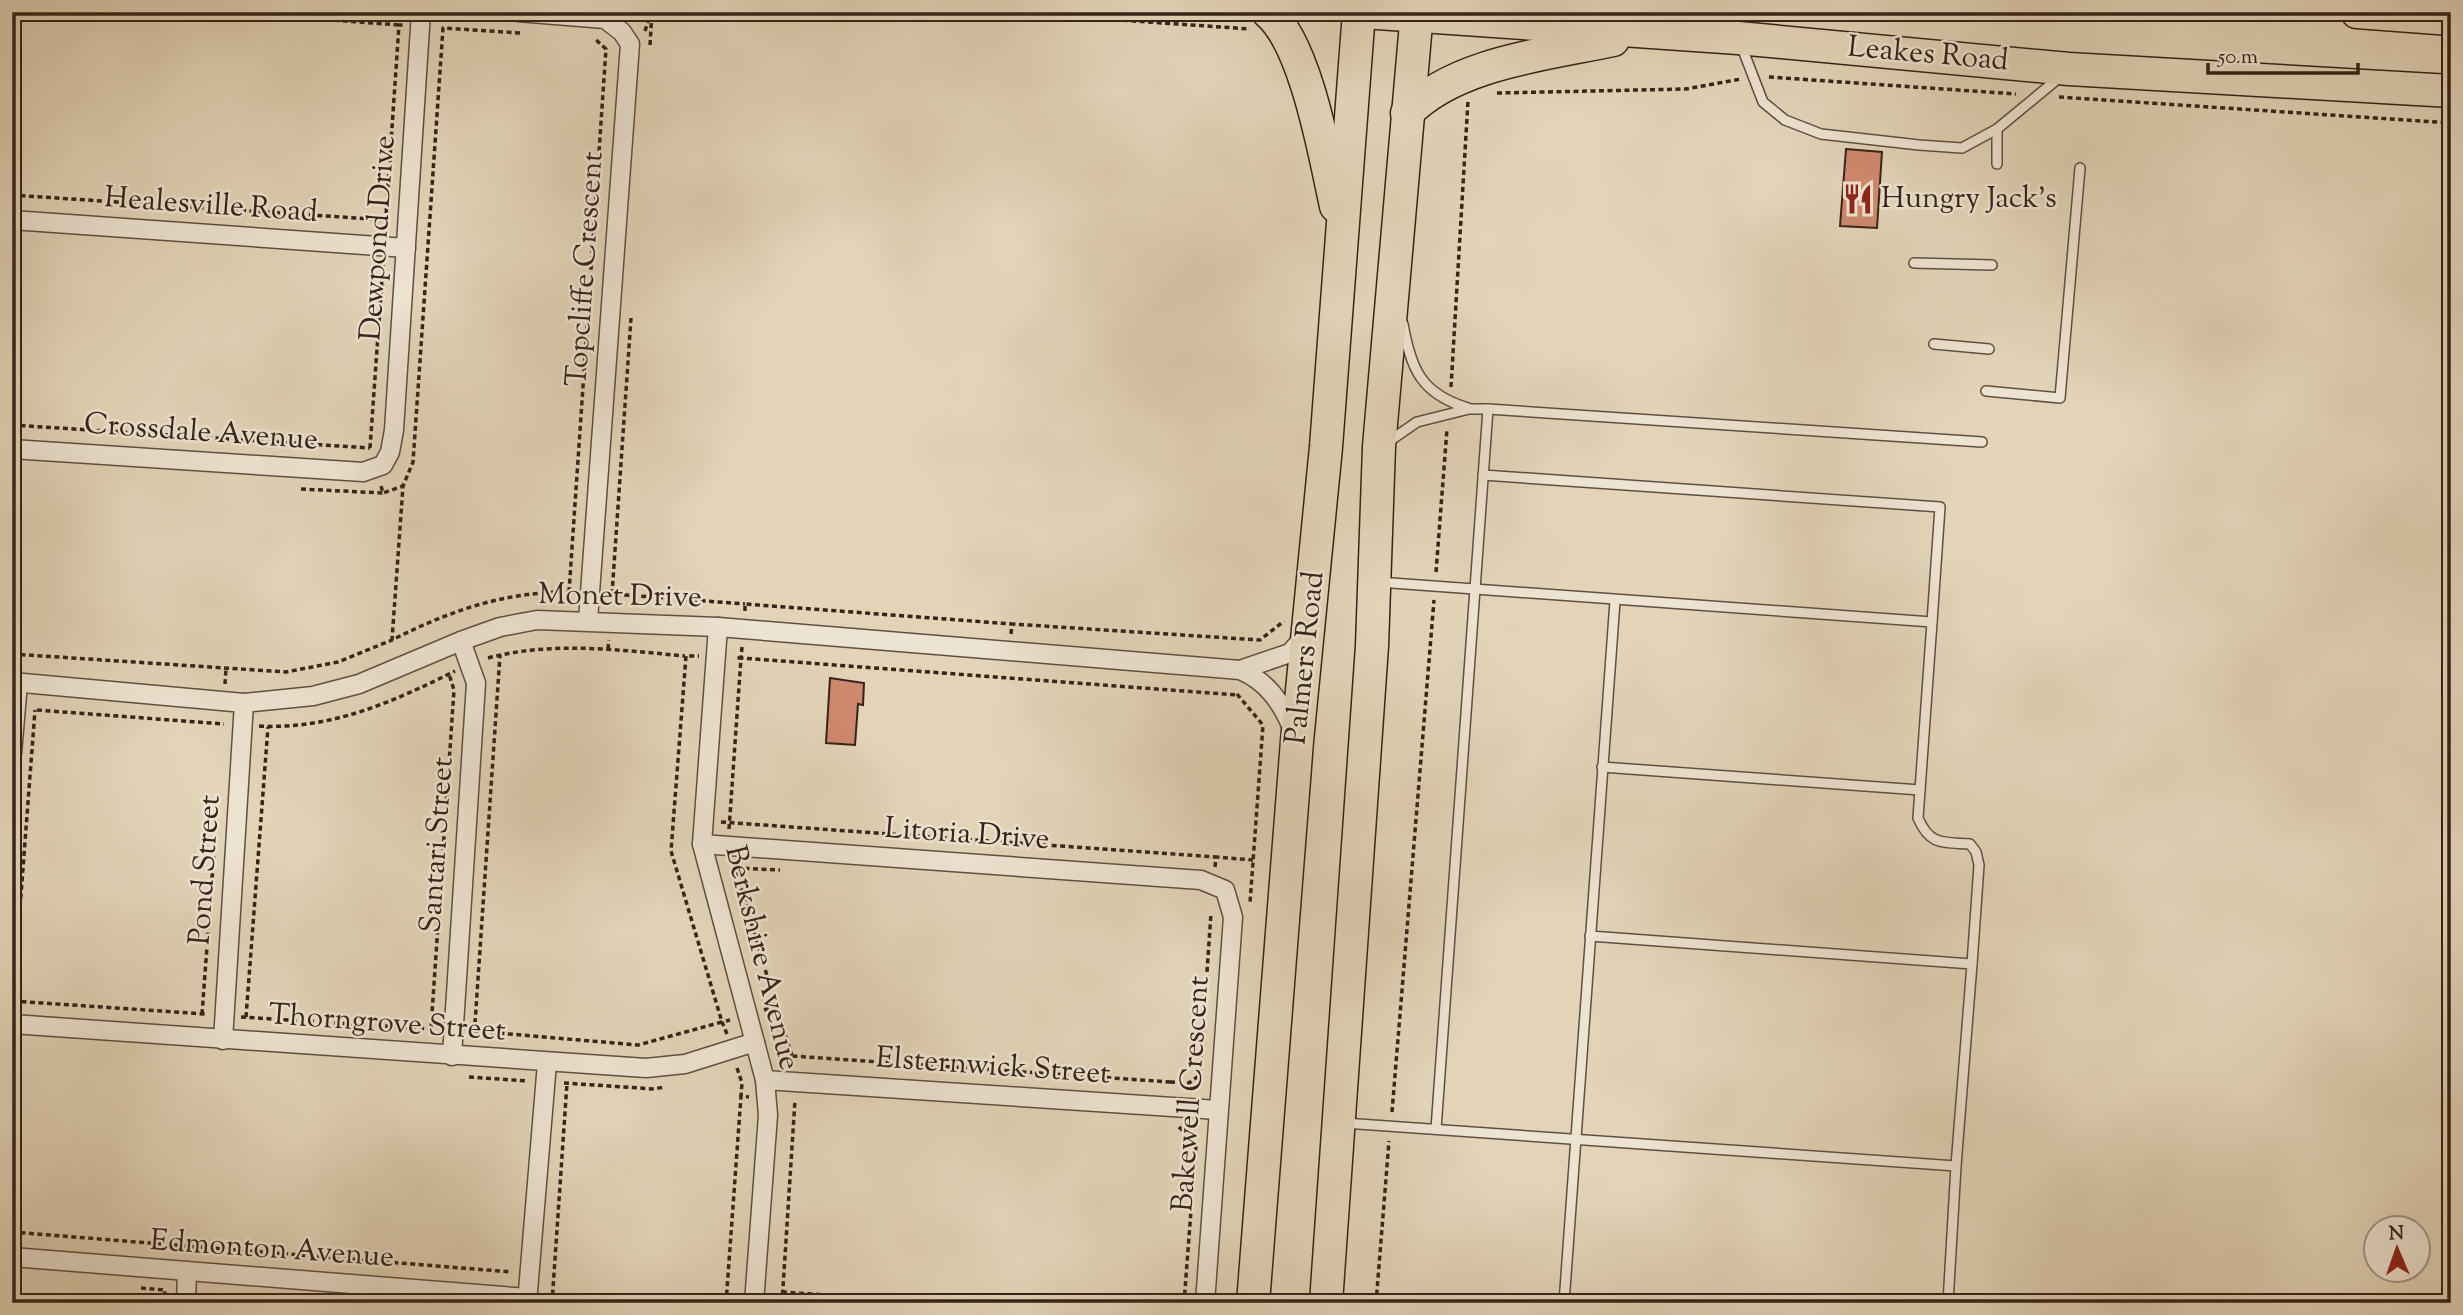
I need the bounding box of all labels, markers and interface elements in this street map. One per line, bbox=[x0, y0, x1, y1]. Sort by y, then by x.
street label: Leakes Road bbox=[1846, 27, 2010, 83]
scale bar bbox=[2208, 32, 2358, 76]
text: 50 m bbox=[2217, 43, 2258, 73]
street label: Dewpond Drive bbox=[350, 134, 408, 342]
street label: Topcliffe Crescent bbox=[556, 150, 616, 388]
street label: Healesville Road bbox=[103, 177, 319, 235]
place label: Hungry Jack's bbox=[1881, 178, 2057, 221]
restaurant icon: Hungry Jack's bbox=[1841, 182, 1875, 216]
street label: Crossdale Avenue bbox=[83, 403, 319, 463]
street label: Palmers Road bbox=[1276, 569, 1336, 747]
street label: Monet Drive bbox=[538, 574, 702, 620]
street label: Santari Street bbox=[410, 755, 466, 935]
street label: Pond Street bbox=[179, 794, 233, 946]
street label: Litoria Drive bbox=[883, 808, 1051, 862]
street label: Berkshire Avenue bbox=[712, 841, 810, 1075]
street label: Bakewell Crescent bbox=[1162, 974, 1222, 1214]
street label: Thorngrove Street bbox=[267, 994, 507, 1054]
street label: Elsternwick Street bbox=[874, 1037, 1112, 1097]
north arrow bbox=[2362, 1214, 2432, 1284]
street label: Edmonton Avenue bbox=[149, 1220, 395, 1280]
text: N bbox=[2388, 1221, 2405, 1248]

